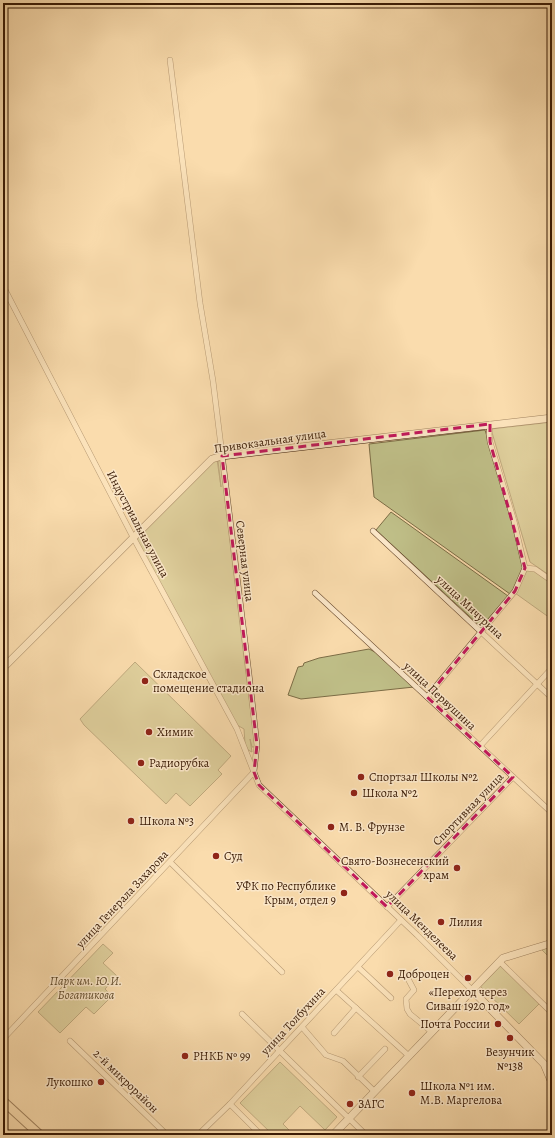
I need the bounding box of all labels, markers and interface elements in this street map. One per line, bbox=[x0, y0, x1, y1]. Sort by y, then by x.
street label: Привокзальная улица bbox=[213, 425, 328, 457]
street label: Индустриальная улица bbox=[103, 468, 173, 581]
street label: Северная улица bbox=[232, 520, 258, 603]
street label: улица Мичурина bbox=[432, 571, 508, 643]
street label: улица Первушина bbox=[400, 658, 480, 734]
place label: Складское помещение стадиона bbox=[153, 666, 265, 696]
marker: Складское помещение стадиона bbox=[140, 676, 150, 686]
place label: Химик bbox=[157, 724, 193, 740]
marker: Химик bbox=[144, 727, 154, 737]
place label: Радиорубка bbox=[149, 755, 210, 771]
marker: Радиорубка bbox=[136, 758, 146, 768]
place label: Спортзал Школы №2 bbox=[369, 769, 478, 785]
street label: Спортивная улица bbox=[429, 769, 507, 849]
marker: Спортзал Школы №2 bbox=[356, 772, 366, 782]
place label: Школа №2 bbox=[362, 785, 418, 801]
marker: Школа №2 bbox=[349, 788, 359, 798]
place label: Школа №3 bbox=[139, 813, 194, 829]
marker: Школа №3 bbox=[126, 816, 136, 826]
place label: М. В. Фрунзе bbox=[339, 819, 405, 835]
marker: М. В. Фрунзе bbox=[326, 822, 336, 832]
street label: улица Генерала Захарова bbox=[72, 846, 172, 952]
place label: Суд bbox=[224, 848, 243, 864]
marker: Суд bbox=[211, 851, 221, 861]
place label: Свято-Вознесенский храм bbox=[341, 853, 449, 883]
marker: Свято-Вознесенский храм bbox=[452, 863, 462, 873]
place label: УФК по Республике Крым, отдел 9 bbox=[236, 878, 336, 908]
street label: улица Менделеева bbox=[382, 886, 462, 964]
marker: УФК по Республике Крым, отдел 9 bbox=[339, 888, 349, 898]
place label: Лилия bbox=[449, 914, 483, 930]
marker: Лилия bbox=[436, 917, 446, 927]
place label: Доброцен bbox=[398, 966, 450, 982]
marker: Доброцен bbox=[385, 969, 395, 979]
park label: Парк им. Ю.И. Богатикова bbox=[50, 973, 122, 1003]
marker: «Переход через Сиваш 1920 год» bbox=[463, 973, 473, 983]
street label: улица Толбухина bbox=[257, 983, 329, 1059]
place label: «Переход через Сиваш 1920 год» bbox=[426, 984, 510, 1014]
place label: Почта России bbox=[420, 1016, 490, 1032]
marker: Почта России bbox=[493, 1019, 503, 1029]
marker: Везунчик №138 bbox=[505, 1033, 515, 1043]
place label: Везунчик №138 bbox=[485, 1044, 535, 1074]
street label: 2-й микрорайон bbox=[90, 1046, 162, 1116]
place label: РНКБ № 99 bbox=[193, 1048, 251, 1064]
marker: РНКБ № 99 bbox=[180, 1051, 190, 1061]
place label: Лукошко bbox=[46, 1074, 93, 1090]
marker: Лукошко bbox=[96, 1077, 106, 1087]
place label: Школа №1 им. М.В. Маргелова bbox=[420, 1078, 502, 1108]
marker: Школа №1 им. М.В. Маргелова bbox=[407, 1088, 417, 1098]
place label: ЗАГС bbox=[358, 1096, 384, 1112]
marker: ЗАГС bbox=[345, 1099, 355, 1109]

